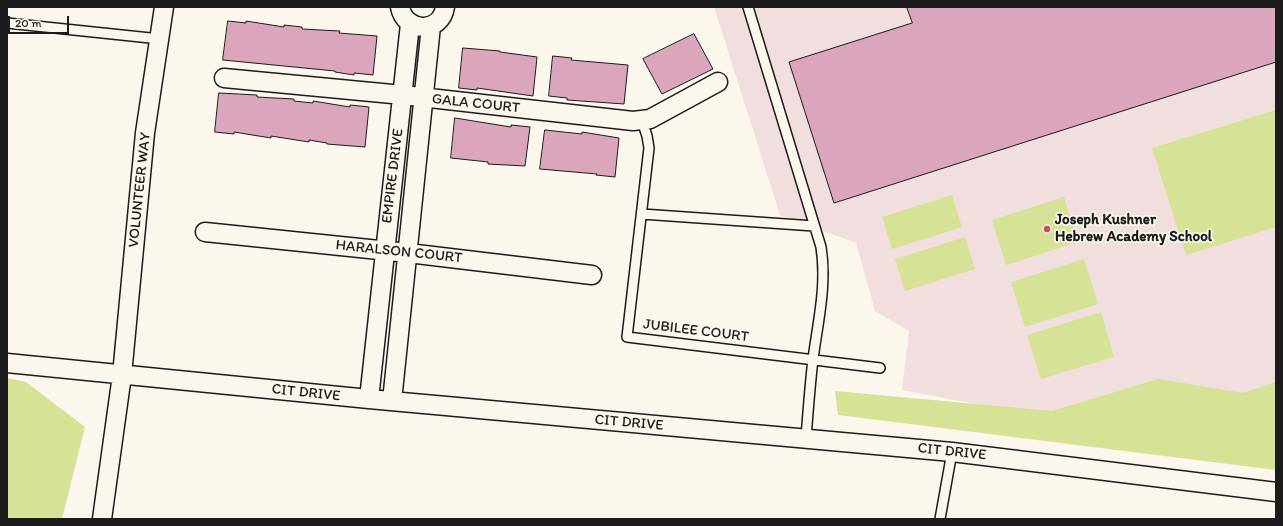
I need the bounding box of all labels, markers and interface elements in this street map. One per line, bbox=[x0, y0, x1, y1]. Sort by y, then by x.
scale bar bbox=[10, 8, 71, 34]
text: 20 m bbox=[15, 16, 42, 30]
street label: GALA COURT bbox=[431, 90, 521, 118]
street label: EMPIRE DRIVE bbox=[378, 127, 408, 225]
street label: VOLUNTEER WAY bbox=[125, 132, 155, 248]
place label: Joseph Kushner Hebrew Academy School bbox=[1055, 211, 1212, 246]
marker: Joseph Kushner Hebrew Academy School bbox=[1042, 224, 1052, 234]
street label: HARALSON COURT bbox=[335, 236, 463, 268]
street label: JUBILEE COURT bbox=[642, 316, 750, 346]
street label: CIT DRIVE bbox=[271, 380, 341, 406]
street label: CIT DRIVE bbox=[594, 411, 664, 435]
street label: CIT DRIVE bbox=[917, 439, 987, 465]

